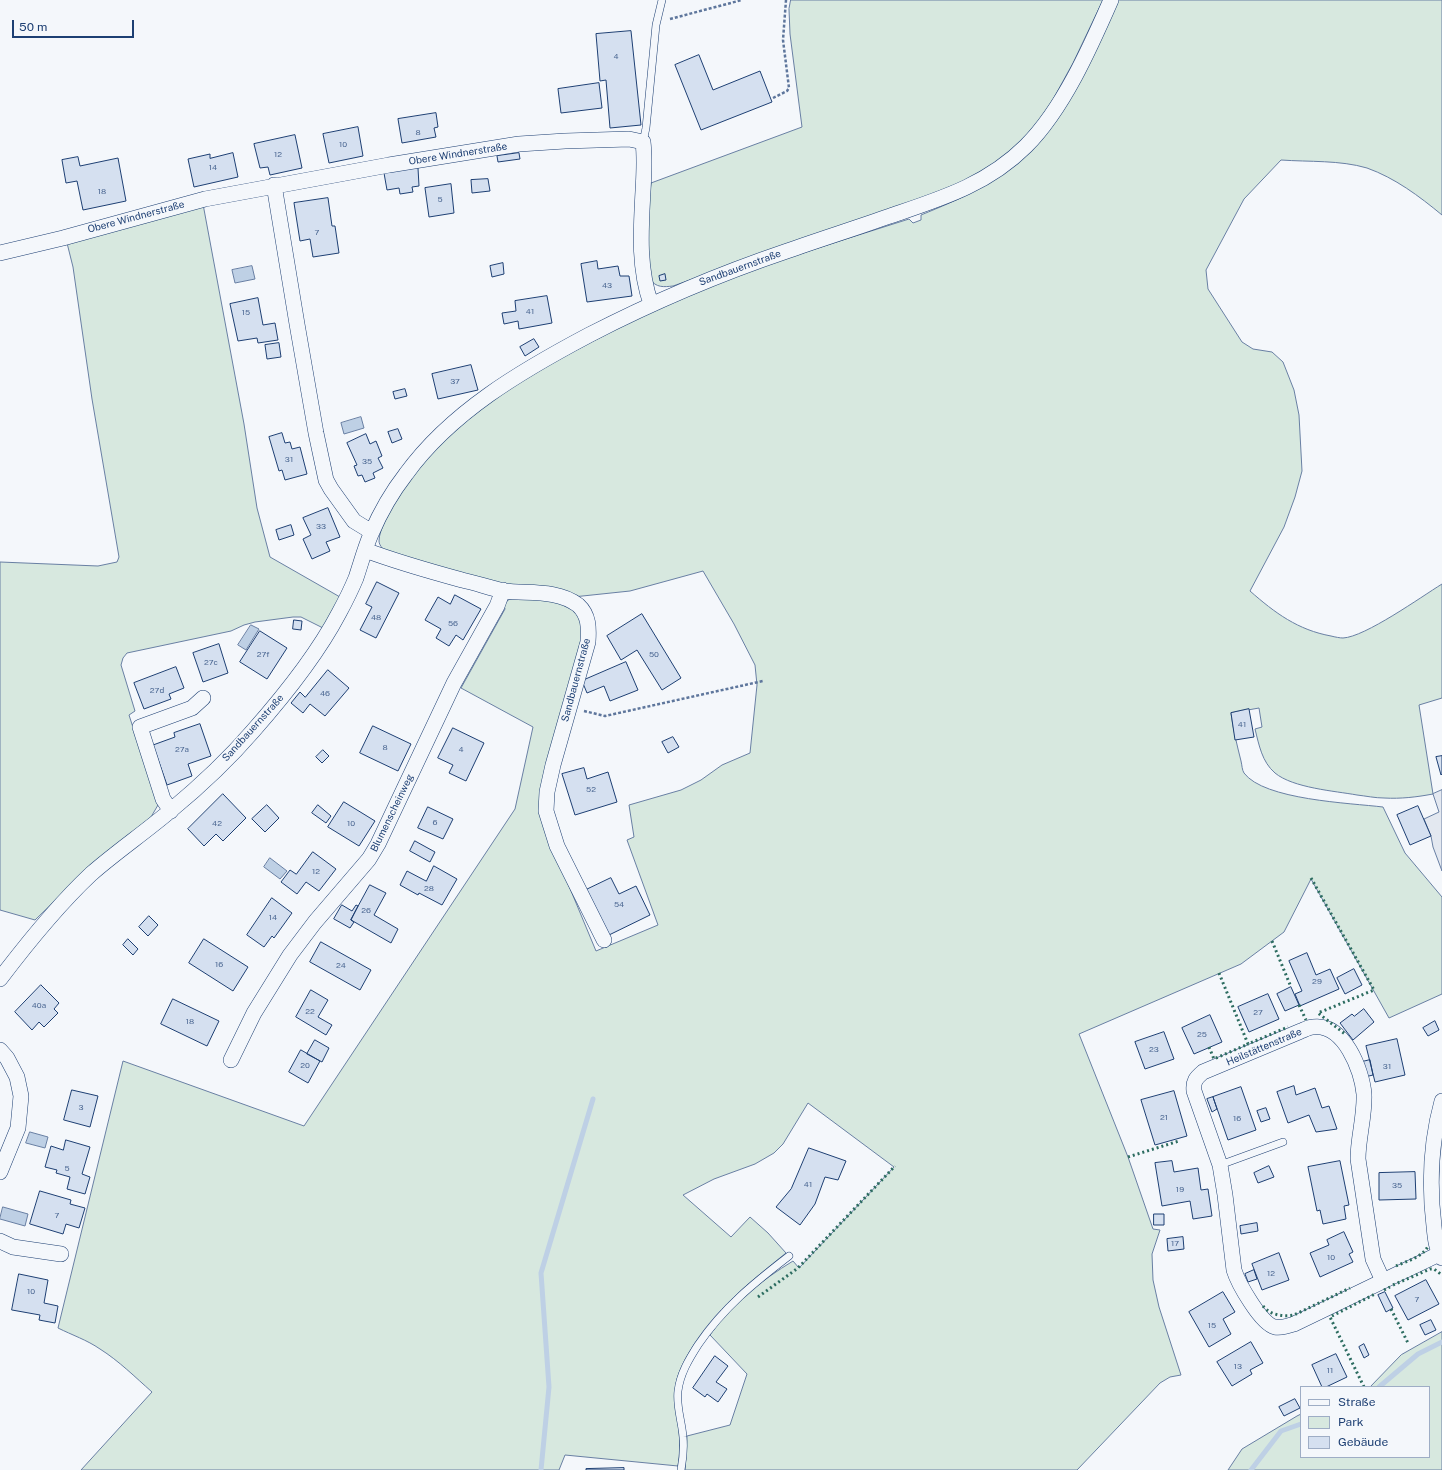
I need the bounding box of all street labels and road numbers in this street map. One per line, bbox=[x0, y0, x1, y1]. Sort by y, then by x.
street label: Obere Windnerstraße bbox=[408, 140, 508, 168]
street label: Obere Windnerstraße bbox=[86, 198, 186, 236]
street label: Sandbauernstraße bbox=[697, 248, 783, 288]
street label: Sandbauernstraße bbox=[559, 637, 593, 723]
street label: Sandbauernstraße bbox=[220, 692, 286, 764]
street label: Blumenscheinweg bbox=[368, 772, 416, 854]
street label: Heilstättenstraße bbox=[1224, 1026, 1304, 1068]

